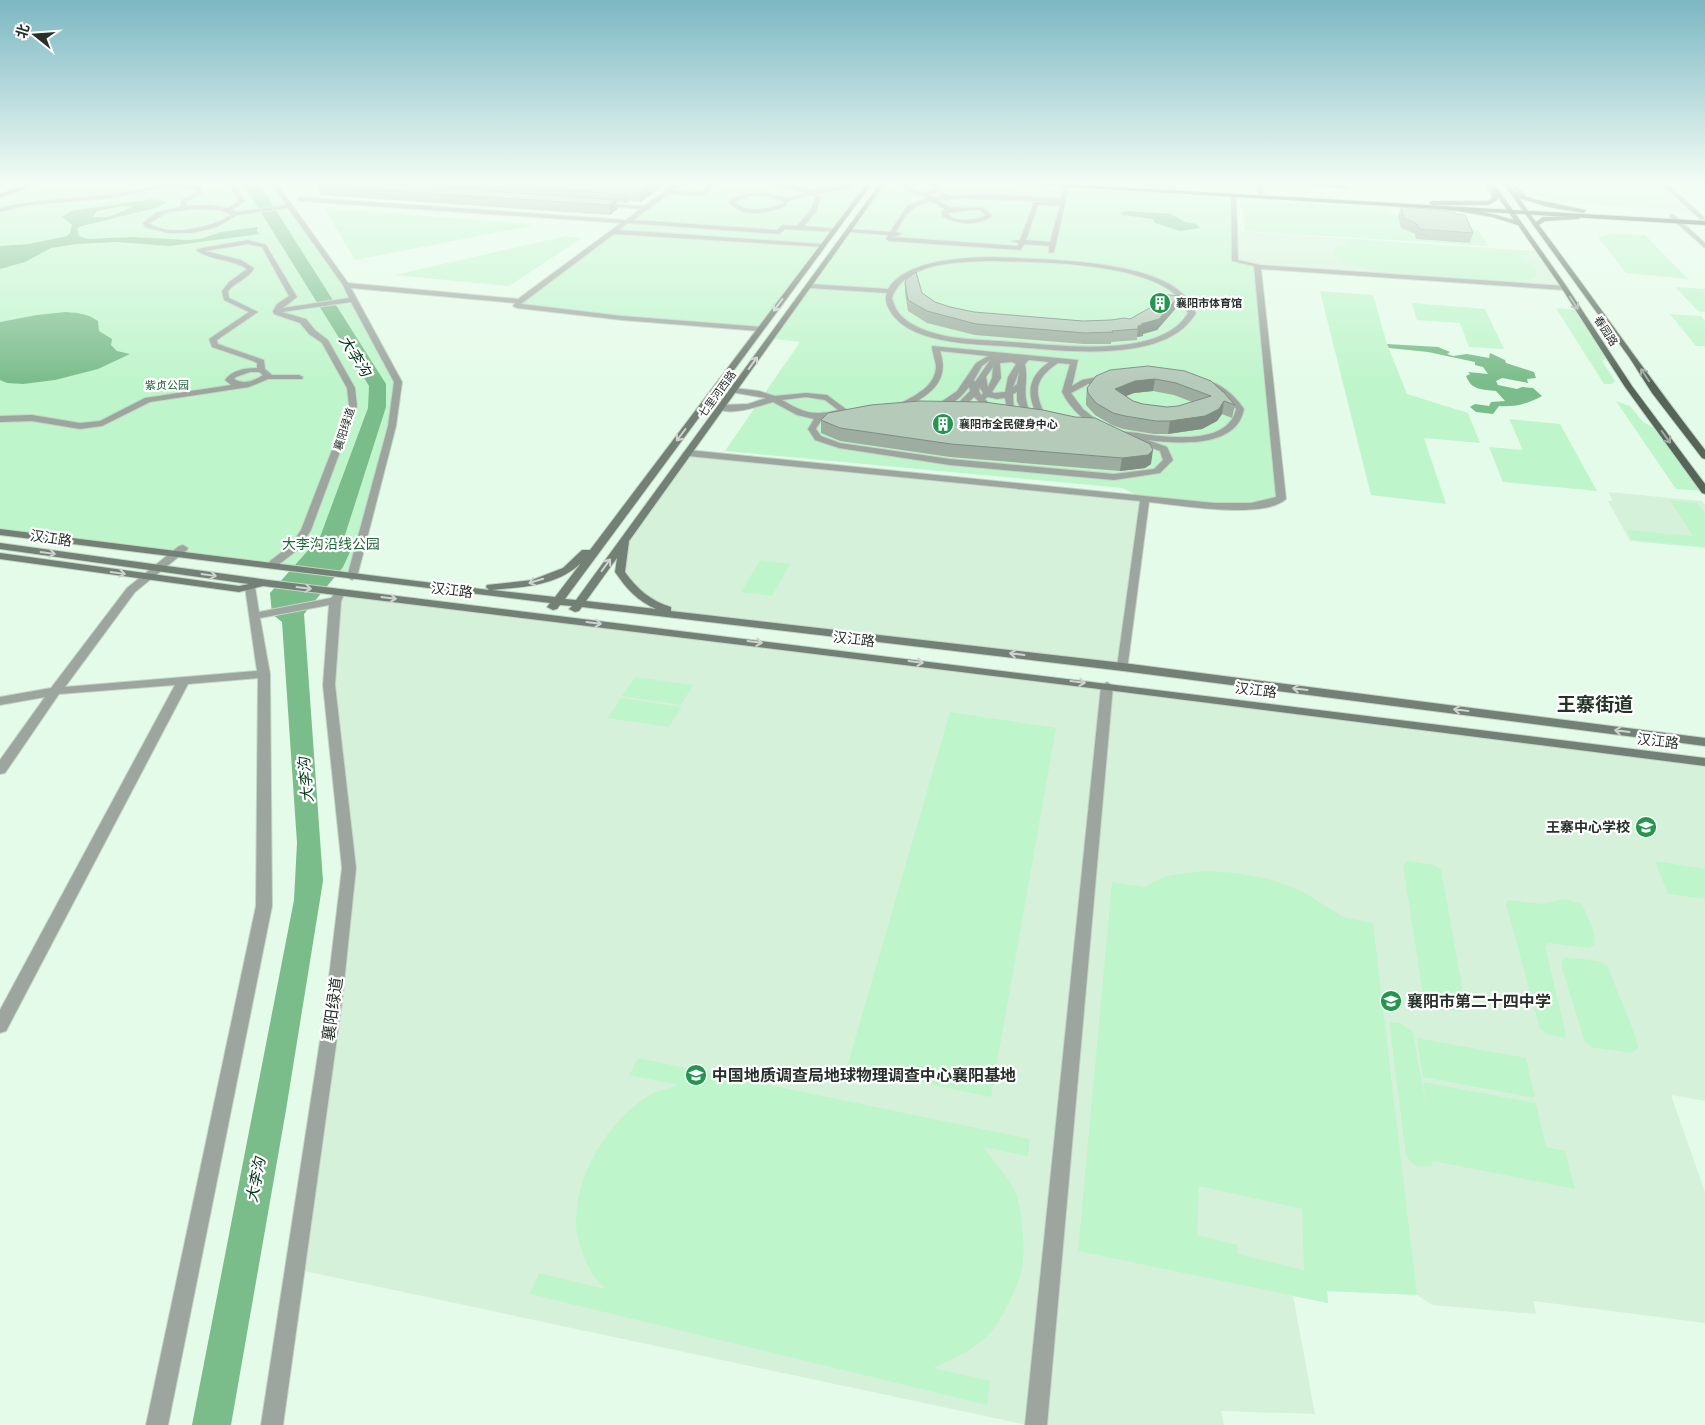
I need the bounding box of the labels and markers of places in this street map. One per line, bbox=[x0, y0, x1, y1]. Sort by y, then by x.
building icon: 襄阳市体育馆 bbox=[1148, 291, 1172, 315]
place label: 襄阳市体育馆 bbox=[1176, 297, 1242, 310]
building icon: 襄阳市全民健身中心 bbox=[931, 412, 955, 436]
place label: 襄阳市全民健身中心 bbox=[959, 418, 1058, 431]
school or university icon: 王寨中心学校 bbox=[1634, 815, 1658, 839]
place label: 王寨中心学校 bbox=[1546, 819, 1630, 835]
school or university icon: 襄阳市第二十四中学 bbox=[1379, 989, 1403, 1013]
place label: 襄阳市第二十四中学 bbox=[1407, 992, 1551, 1011]
school or university icon: 中国地质调查局地球物理调查中心襄阳基地 bbox=[684, 1063, 708, 1087]
place label: 中国地质调查局地球物理调查中心襄阳基地 bbox=[712, 1066, 1016, 1085]

